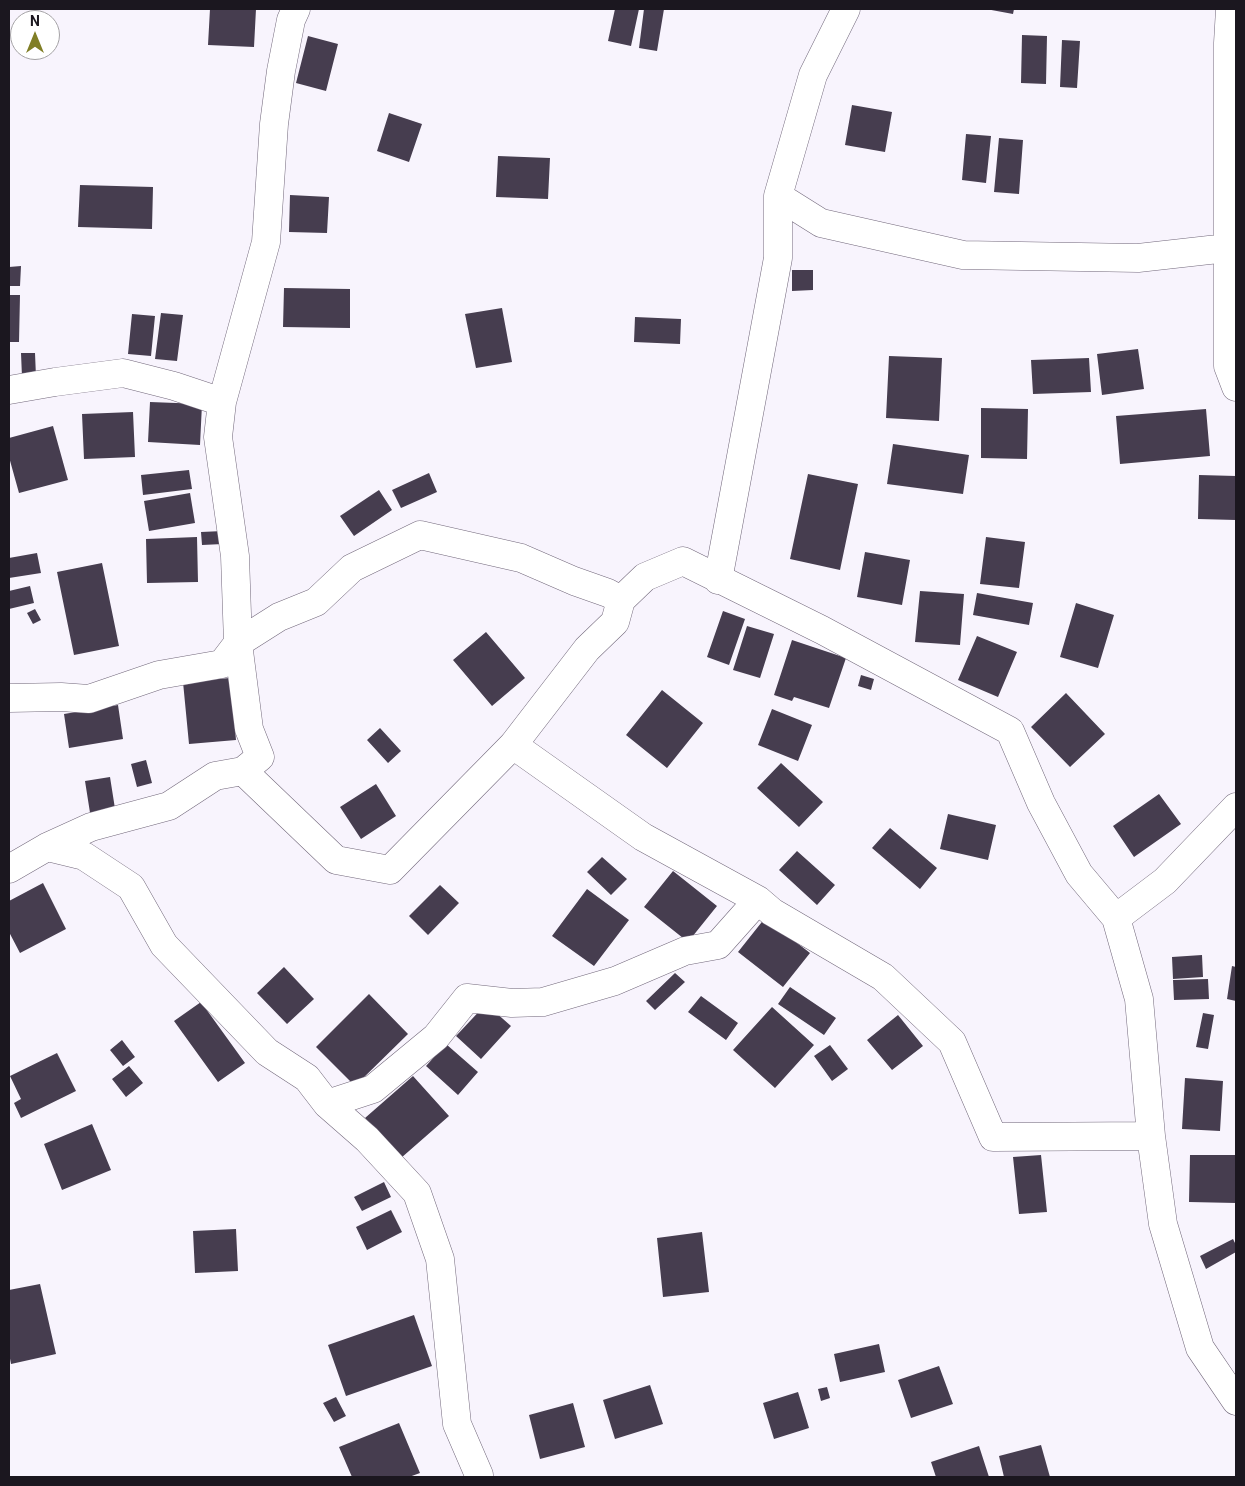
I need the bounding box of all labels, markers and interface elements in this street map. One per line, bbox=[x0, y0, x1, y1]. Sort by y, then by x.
north arrow bbox=[10, 10, 60, 60]
text: N bbox=[30, 13, 40, 29]

